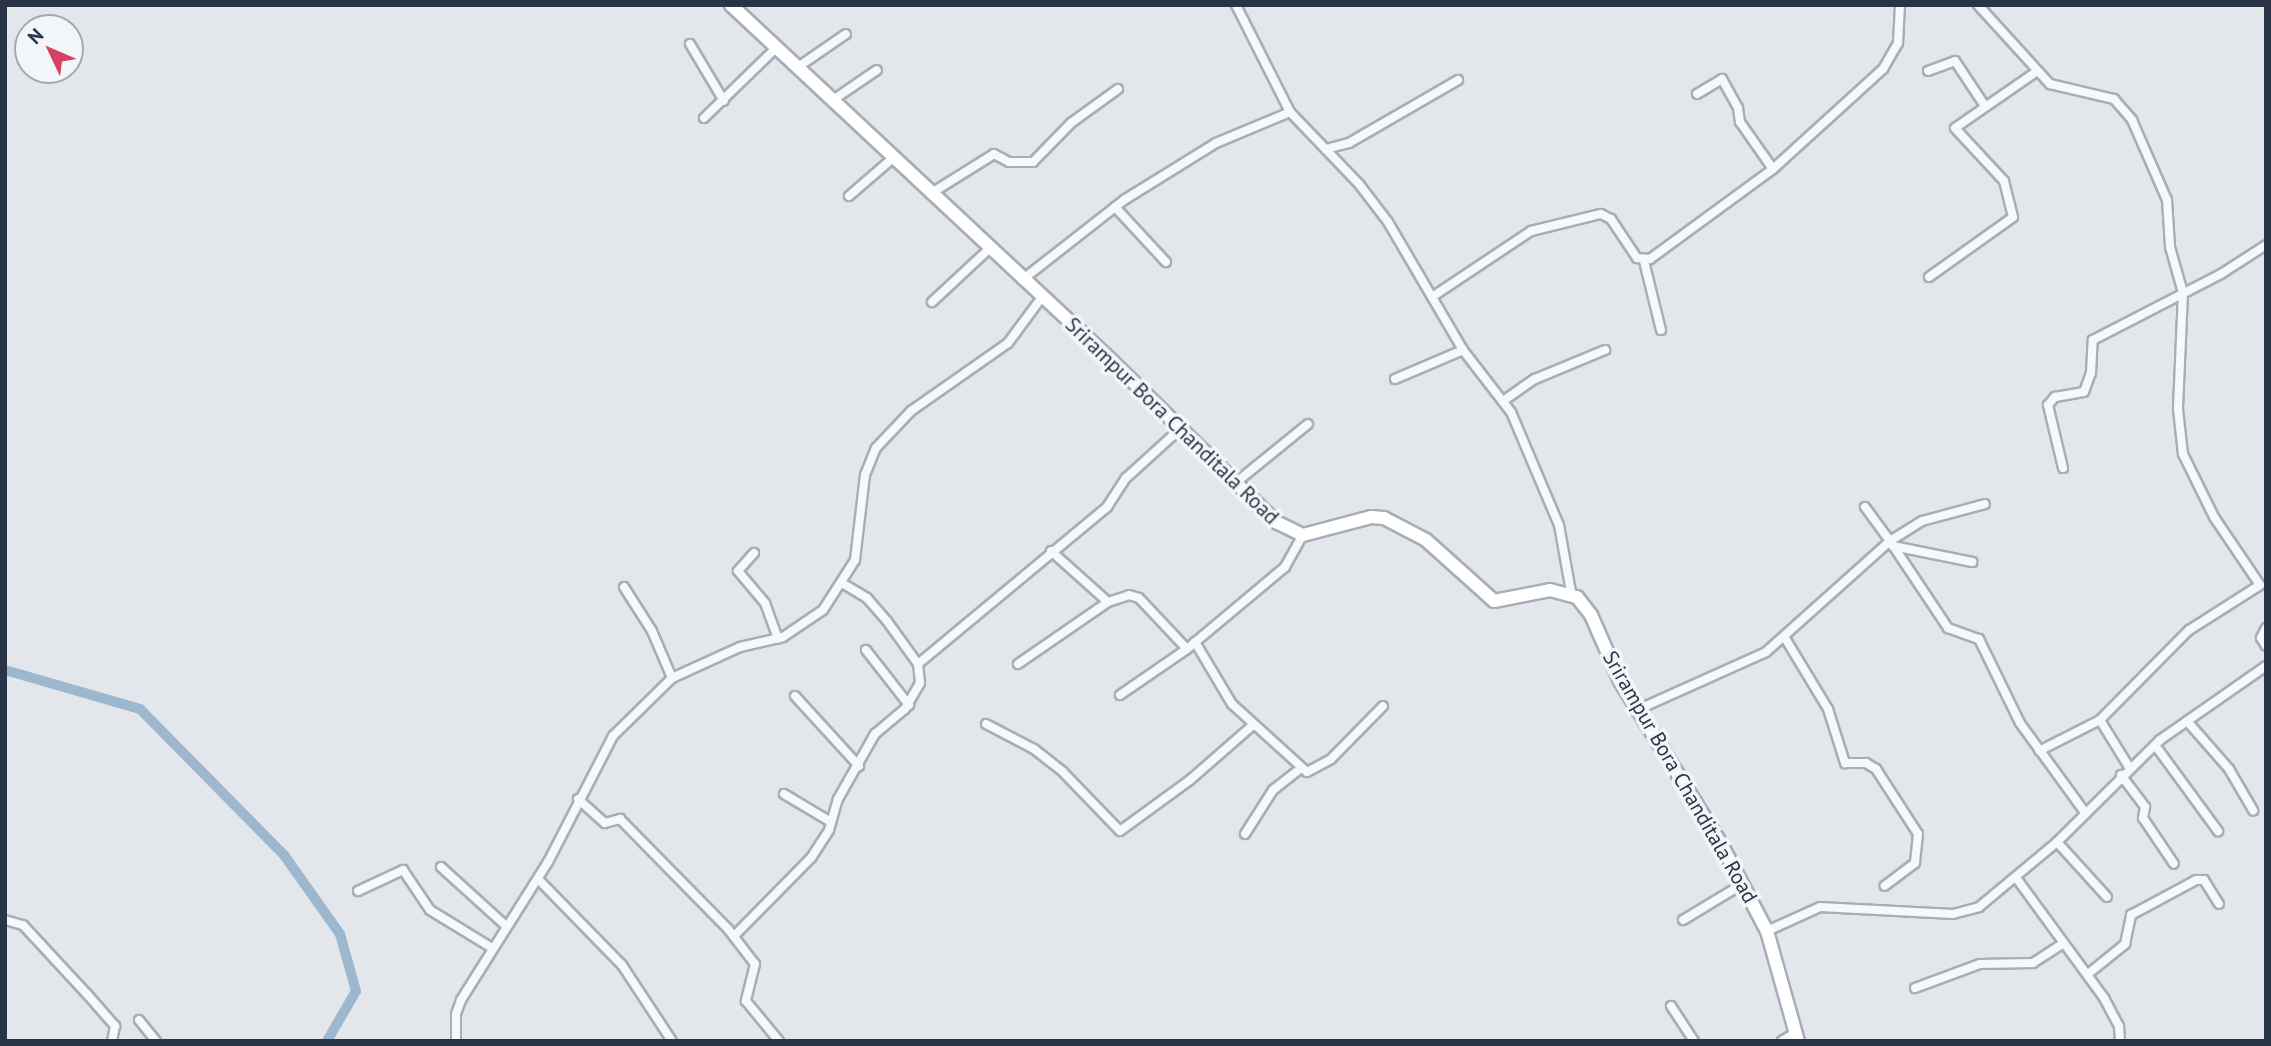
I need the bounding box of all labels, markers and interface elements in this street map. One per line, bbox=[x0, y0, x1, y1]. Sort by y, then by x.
north arrow bbox=[14, 14, 84, 84]
text: N bbox=[22, 23, 48, 49]
street label: Srirampur Bora Chanditala Road bbox=[1060, 312, 1284, 530]
street label: Srirampur Bora Chanditala Road bbox=[1597, 646, 1763, 908]

